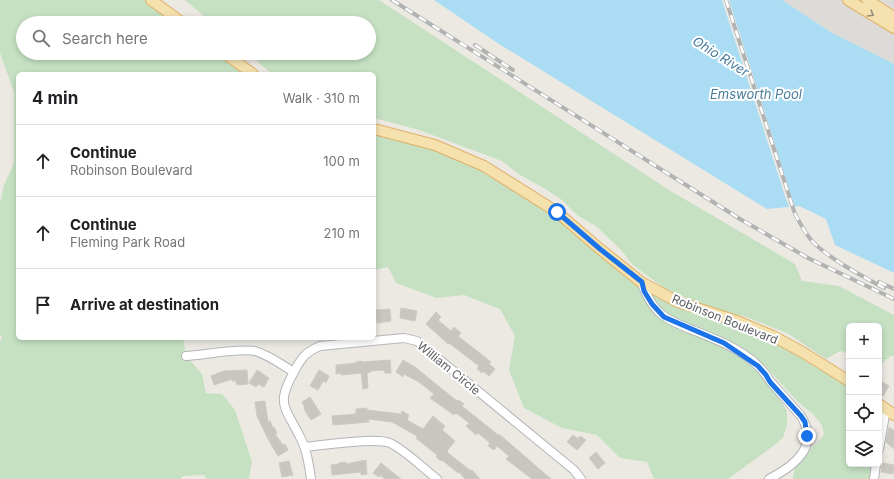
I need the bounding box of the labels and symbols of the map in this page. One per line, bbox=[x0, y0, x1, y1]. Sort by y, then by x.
one-way arrow bbox=[867, 9, 874, 17]
water label: Ohio River bbox=[690, 32, 753, 80]
water label: Emsworth Pool bbox=[710, 86, 803, 102]
route start bbox=[548, 203, 566, 221]
street label: Robinson Boulevard bbox=[670, 291, 780, 347]
street label: William Circle bbox=[414, 338, 484, 398]
route end bbox=[798, 427, 816, 445]

